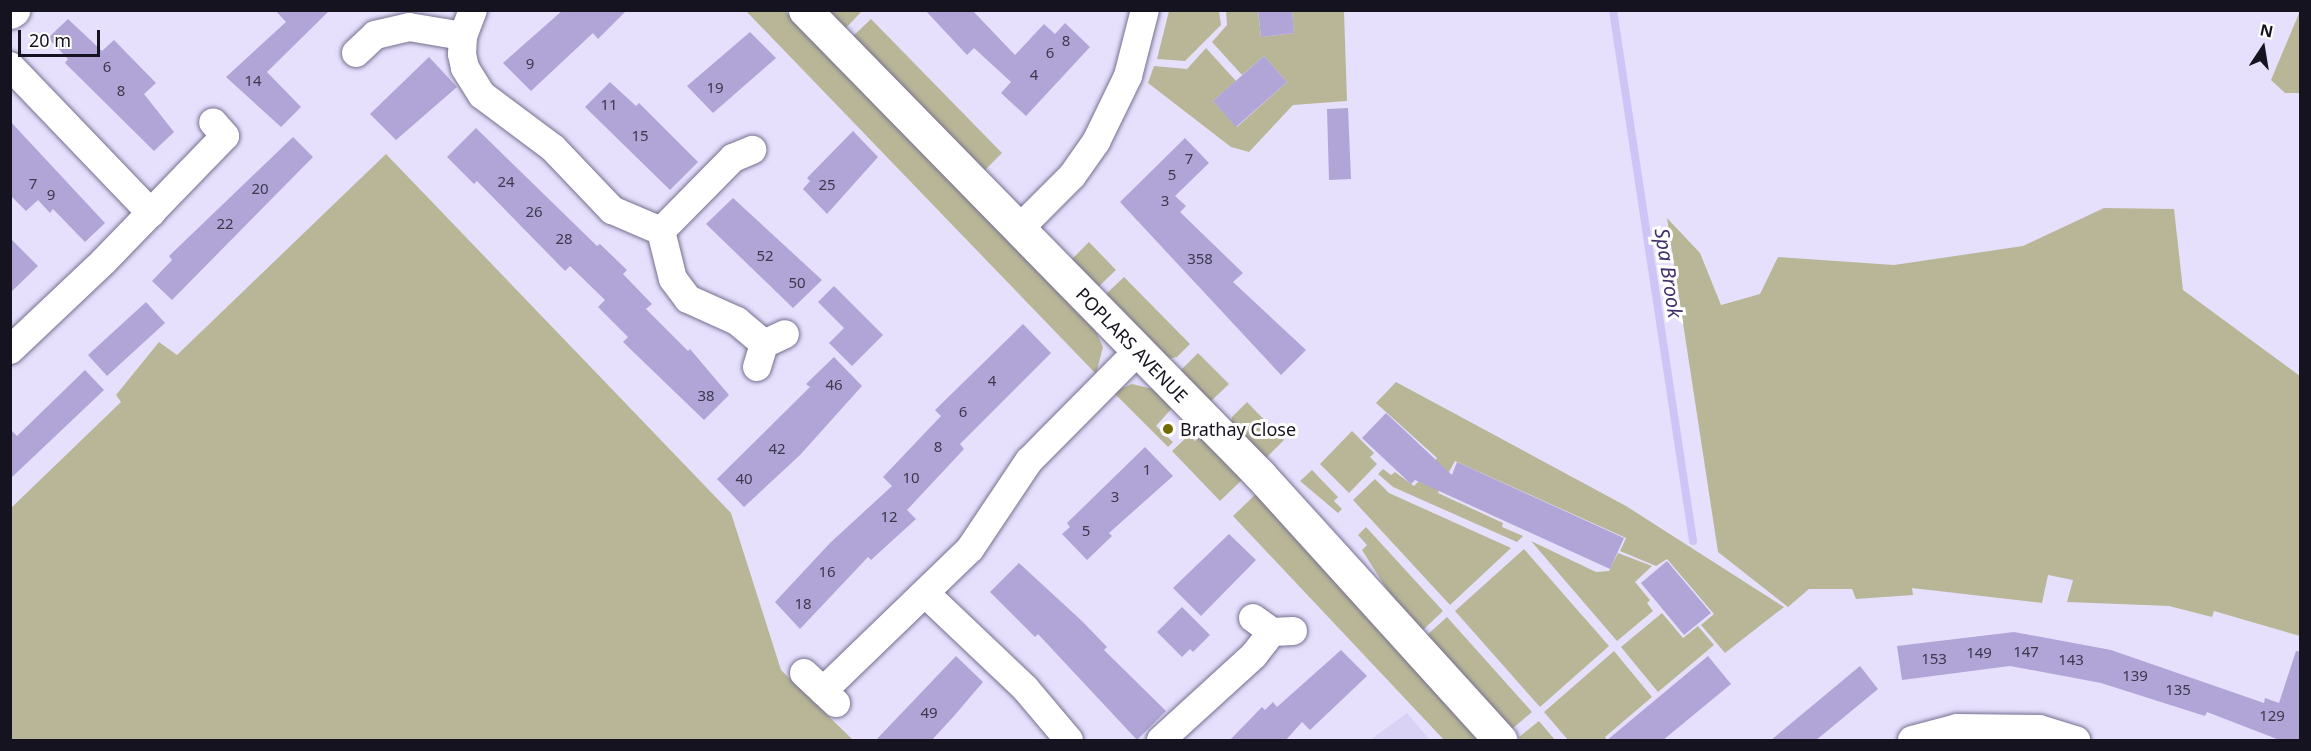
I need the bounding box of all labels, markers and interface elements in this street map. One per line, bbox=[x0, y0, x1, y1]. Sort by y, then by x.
scale bar bbox=[21, 18, 104, 56]
north arrow bbox=[2233, 18, 2293, 78]
text: N bbox=[2258, 18, 2275, 43]
text: 20 m bbox=[29, 28, 71, 52]
house number: 8 bbox=[1062, 32, 1070, 50]
house number: 6 bbox=[1046, 44, 1054, 62]
house number: 9 bbox=[526, 55, 534, 73]
house number: 6 bbox=[103, 58, 111, 76]
house number: 4 bbox=[1030, 66, 1038, 84]
house number: 14 bbox=[244, 72, 262, 90]
house number: 19 bbox=[706, 79, 724, 97]
house number: 8 bbox=[117, 82, 125, 100]
house number: 11 bbox=[600, 96, 618, 114]
house number: 15 bbox=[631, 127, 649, 145]
house number: 7 bbox=[1185, 150, 1193, 168]
house number: 5 bbox=[1168, 166, 1176, 184]
house number: 24 bbox=[497, 173, 515, 191]
house number: 7 bbox=[29, 175, 37, 193]
house number: 25 bbox=[818, 176, 836, 194]
house number: 20 bbox=[251, 180, 269, 198]
house number: 9 bbox=[47, 186, 55, 204]
house number: 3 bbox=[1161, 192, 1169, 210]
house number: 26 bbox=[525, 203, 543, 221]
house number: 22 bbox=[216, 215, 234, 233]
water label: Spa Brook bbox=[1650, 227, 1688, 319]
house number: 28 bbox=[555, 230, 573, 248]
house number: 52 bbox=[756, 247, 774, 265]
house number: 358 bbox=[1187, 250, 1213, 268]
house number: 50 bbox=[788, 274, 806, 292]
street label: POPLARS AVENUE bbox=[1072, 283, 1192, 407]
house number: 4 bbox=[988, 372, 996, 390]
house number: 46 bbox=[825, 376, 843, 394]
house number: 38 bbox=[697, 387, 715, 405]
house number: 6 bbox=[959, 403, 967, 421]
place label: Brathay Close bbox=[1180, 418, 1296, 440]
marker: Brathay Close bbox=[1161, 422, 1175, 436]
house number: 8 bbox=[934, 438, 942, 456]
house number: 42 bbox=[768, 440, 786, 458]
house number: 1 bbox=[1143, 461, 1151, 479]
house number: 10 bbox=[902, 469, 920, 487]
house number: 40 bbox=[735, 470, 753, 488]
house number: 3 bbox=[1111, 488, 1119, 506]
house number: 12 bbox=[880, 508, 898, 526]
house number: 5 bbox=[1082, 522, 1090, 540]
house number: 16 bbox=[818, 563, 836, 581]
house number: 18 bbox=[794, 595, 812, 613]
house number: 147 bbox=[2013, 643, 2039, 661]
house number: 149 bbox=[1966, 644, 1992, 662]
house number: 153 bbox=[1921, 650, 1947, 668]
house number: 143 bbox=[2058, 651, 2084, 669]
house number: 139 bbox=[2122, 667, 2148, 685]
house number: 135 bbox=[2165, 681, 2191, 699]
house number: 49 bbox=[920, 704, 938, 722]
house number: 129 bbox=[2259, 707, 2285, 725]

